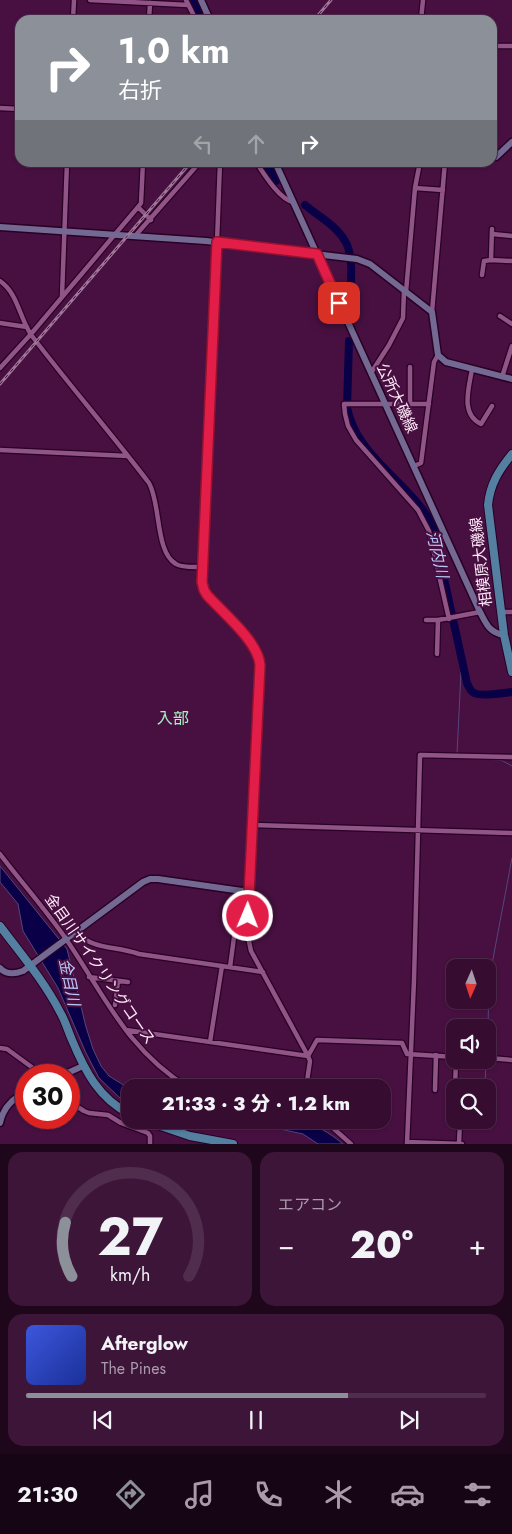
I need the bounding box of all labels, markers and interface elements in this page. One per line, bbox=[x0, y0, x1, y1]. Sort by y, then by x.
text: 1.0 km bbox=[118, 26, 230, 76]
icon: right bbox=[35, 35, 100, 100]
text: 右折 bbox=[118, 74, 162, 106]
icon: left bbox=[189, 130, 217, 158]
icon: ahead bbox=[242, 130, 270, 158]
icon: right bbox=[295, 130, 323, 158]
pin bbox=[318, 282, 360, 324]
icon: arrive bbox=[325, 289, 353, 317]
street label: 公所大磯線 bbox=[371, 359, 423, 437]
street label: 相模原大磯線 bbox=[465, 516, 497, 608]
water label: 河内川 bbox=[421, 528, 455, 582]
district label: 入部 bbox=[157, 707, 189, 730]
position arrow bbox=[221, 889, 273, 941]
street label: 金目川サイクリングコース bbox=[41, 890, 159, 1048]
water label: 金目川 bbox=[56, 957, 84, 1007]
north arrow bbox=[446, 959, 496, 1009]
map controls bbox=[446, 959, 496, 1129]
button: sound bbox=[446, 1019, 496, 1069]
speed limit sign: 30 bbox=[15, 1064, 80, 1129]
button: search bbox=[446, 1079, 496, 1129]
text: 21:33 · 3 分 · 1.2 km bbox=[162, 1090, 350, 1117]
text: エアコン bbox=[278, 1193, 342, 1216]
text: 27 bbox=[97, 1199, 163, 1275]
text: 20° bbox=[350, 1217, 413, 1272]
text: − bbox=[278, 1225, 295, 1266]
text: + bbox=[469, 1225, 486, 1266]
text: km/h bbox=[110, 1262, 150, 1288]
text: Afterglow bbox=[101, 1330, 188, 1357]
text: The Pines bbox=[101, 1357, 166, 1380]
icon: previous bbox=[89, 1406, 117, 1434]
icon: pause bbox=[242, 1406, 270, 1434]
icon: next bbox=[395, 1406, 423, 1434]
icon: directions bbox=[113, 1477, 148, 1512]
icon: music bbox=[182, 1477, 217, 1512]
icon: phone bbox=[251, 1477, 286, 1512]
icon: climate bbox=[321, 1477, 356, 1512]
icon: car bbox=[390, 1477, 425, 1512]
icon: filters bbox=[460, 1477, 495, 1512]
text: 21:30 bbox=[17, 1478, 78, 1510]

